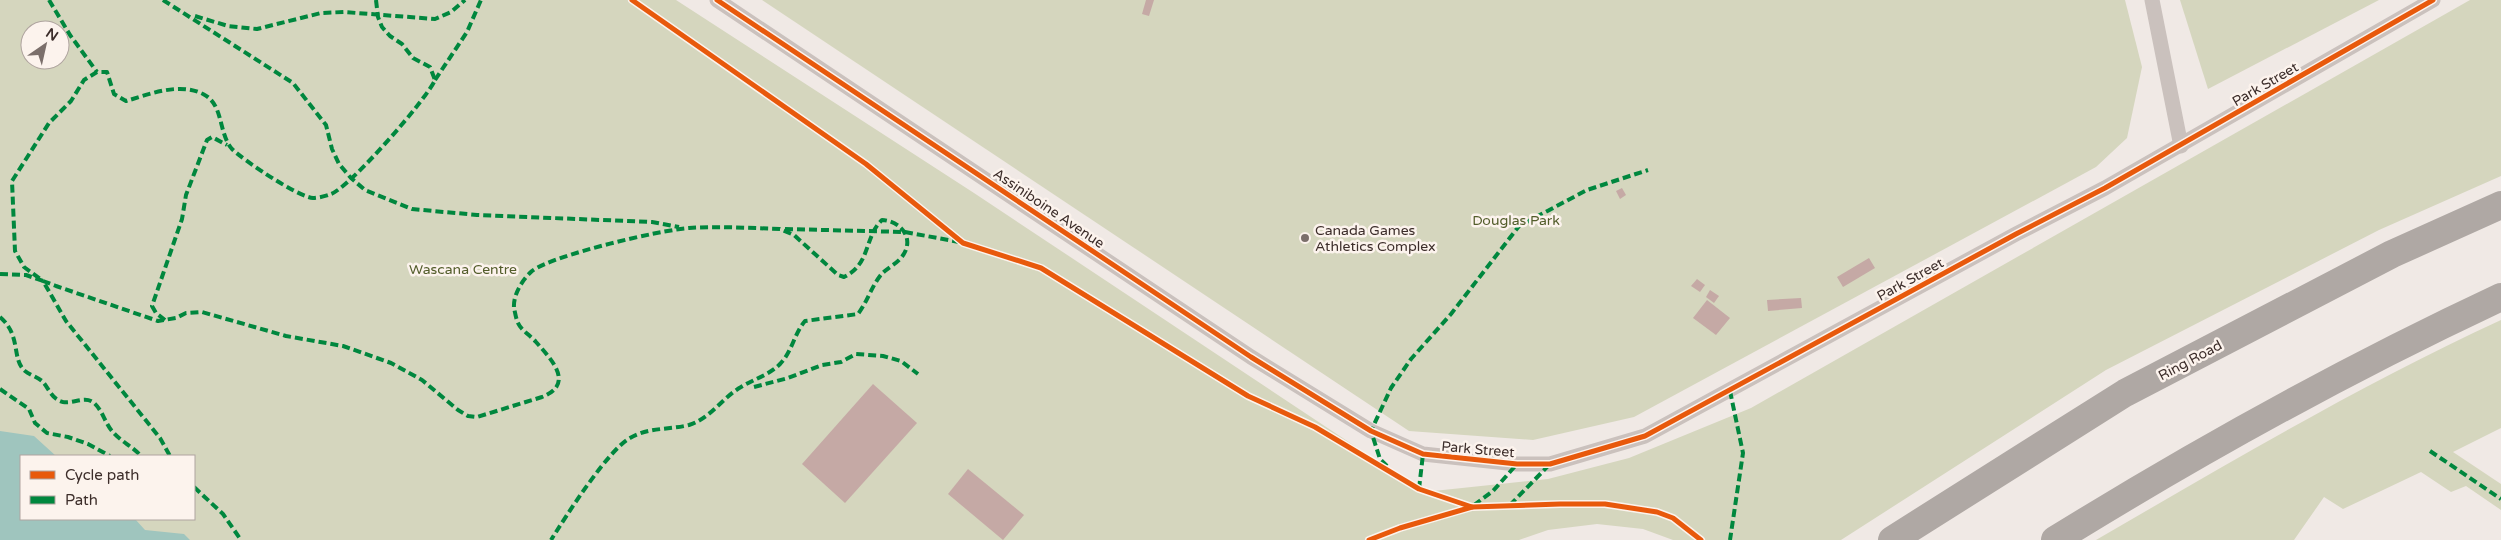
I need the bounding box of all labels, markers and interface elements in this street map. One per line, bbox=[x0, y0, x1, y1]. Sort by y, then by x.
north arrow bbox=[20, 20, 70, 70]
text: N bbox=[43, 24, 61, 45]
street label: Park Street bbox=[2229, 58, 2302, 110]
street label: Assiniboine Avenue bbox=[990, 165, 1108, 252]
park label: Douglas Park bbox=[1472, 212, 1560, 229]
place label: Canada Games Athletics Complex bbox=[1315, 222, 1436, 255]
marker: Canada Games Athletics Complex bbox=[1299, 232, 1311, 244]
street label: Park Street bbox=[1874, 254, 1947, 305]
park label: Wascana Centre bbox=[409, 261, 517, 278]
street label: Ring Road bbox=[2155, 337, 2225, 384]
street label: Park Street bbox=[1441, 438, 1516, 461]
legend bbox=[20, 455, 195, 520]
text: Cycle path bbox=[65, 466, 139, 484]
text: Path bbox=[65, 491, 98, 509]

